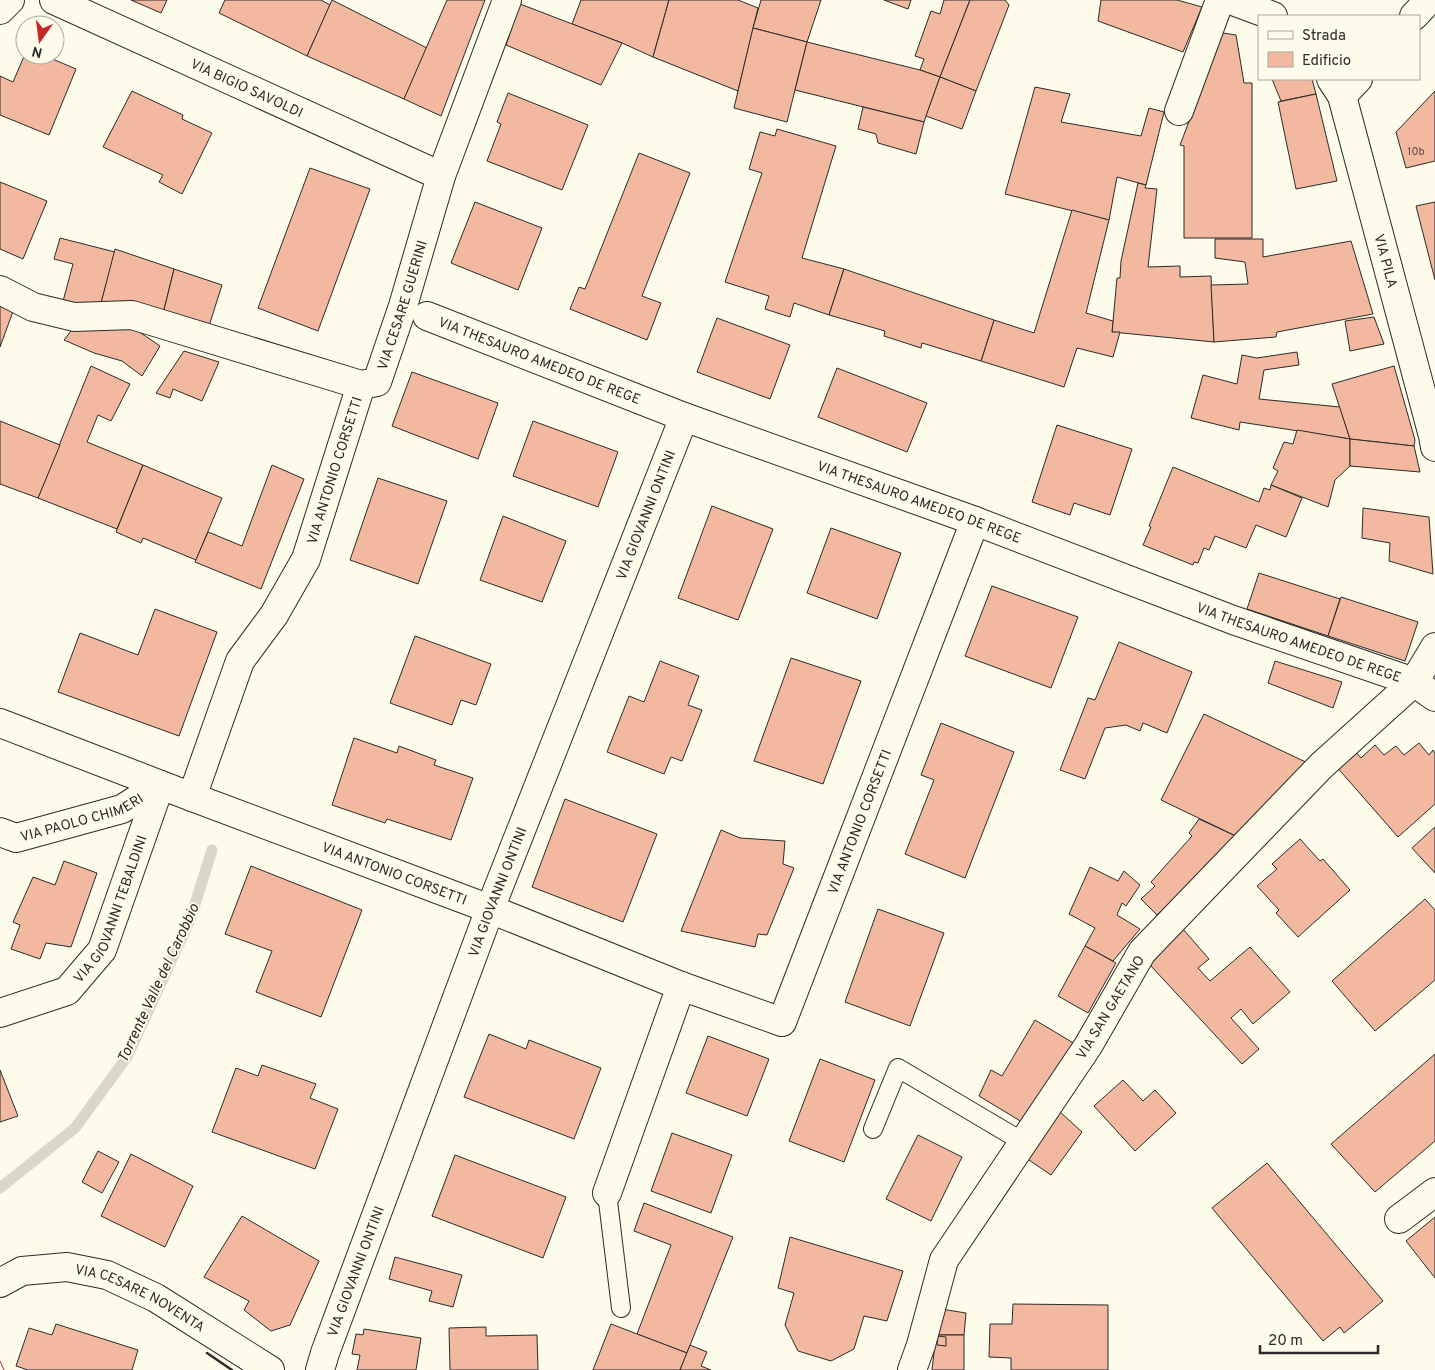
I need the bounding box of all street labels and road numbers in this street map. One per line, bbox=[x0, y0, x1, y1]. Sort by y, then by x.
street label: VIA BIGIO SAVOLDI bbox=[187, 56, 305, 122]
street label: VIA PILA bbox=[1369, 232, 1400, 290]
street label: VIA CESARE GUERINI bbox=[375, 239, 432, 373]
street label: VIA THESAURO AMEDEO DE REGE bbox=[435, 314, 643, 409]
street label: VIA ANTONIO CORSETTI bbox=[304, 395, 367, 547]
street label: VIA GIOVANNI ONTINI bbox=[614, 448, 680, 583]
street label: VIA THESAURO AMEDEO DE REGE bbox=[814, 458, 1023, 548]
street label: VIA THESAURO AMEDEO DE REGE bbox=[1194, 600, 1403, 687]
street label: VIA ANTONIO CORSETTI bbox=[825, 747, 896, 897]
street label: VIA PAOLO CHIMERI bbox=[19, 791, 147, 846]
street label: VIA GIOVANNI ONTINI bbox=[466, 825, 531, 960]
street label: VIA GIOVANNI TEBALDINI bbox=[71, 833, 152, 987]
street label: VIA ANTONIO CORSETTI bbox=[319, 839, 469, 909]
street label: VIA SAN GAETANO bbox=[1074, 953, 1149, 1063]
street label: VIA GIOVANNI ONTINI bbox=[325, 1204, 389, 1339]
street label: VIA CESARE NOVENTA bbox=[73, 1262, 207, 1337]

